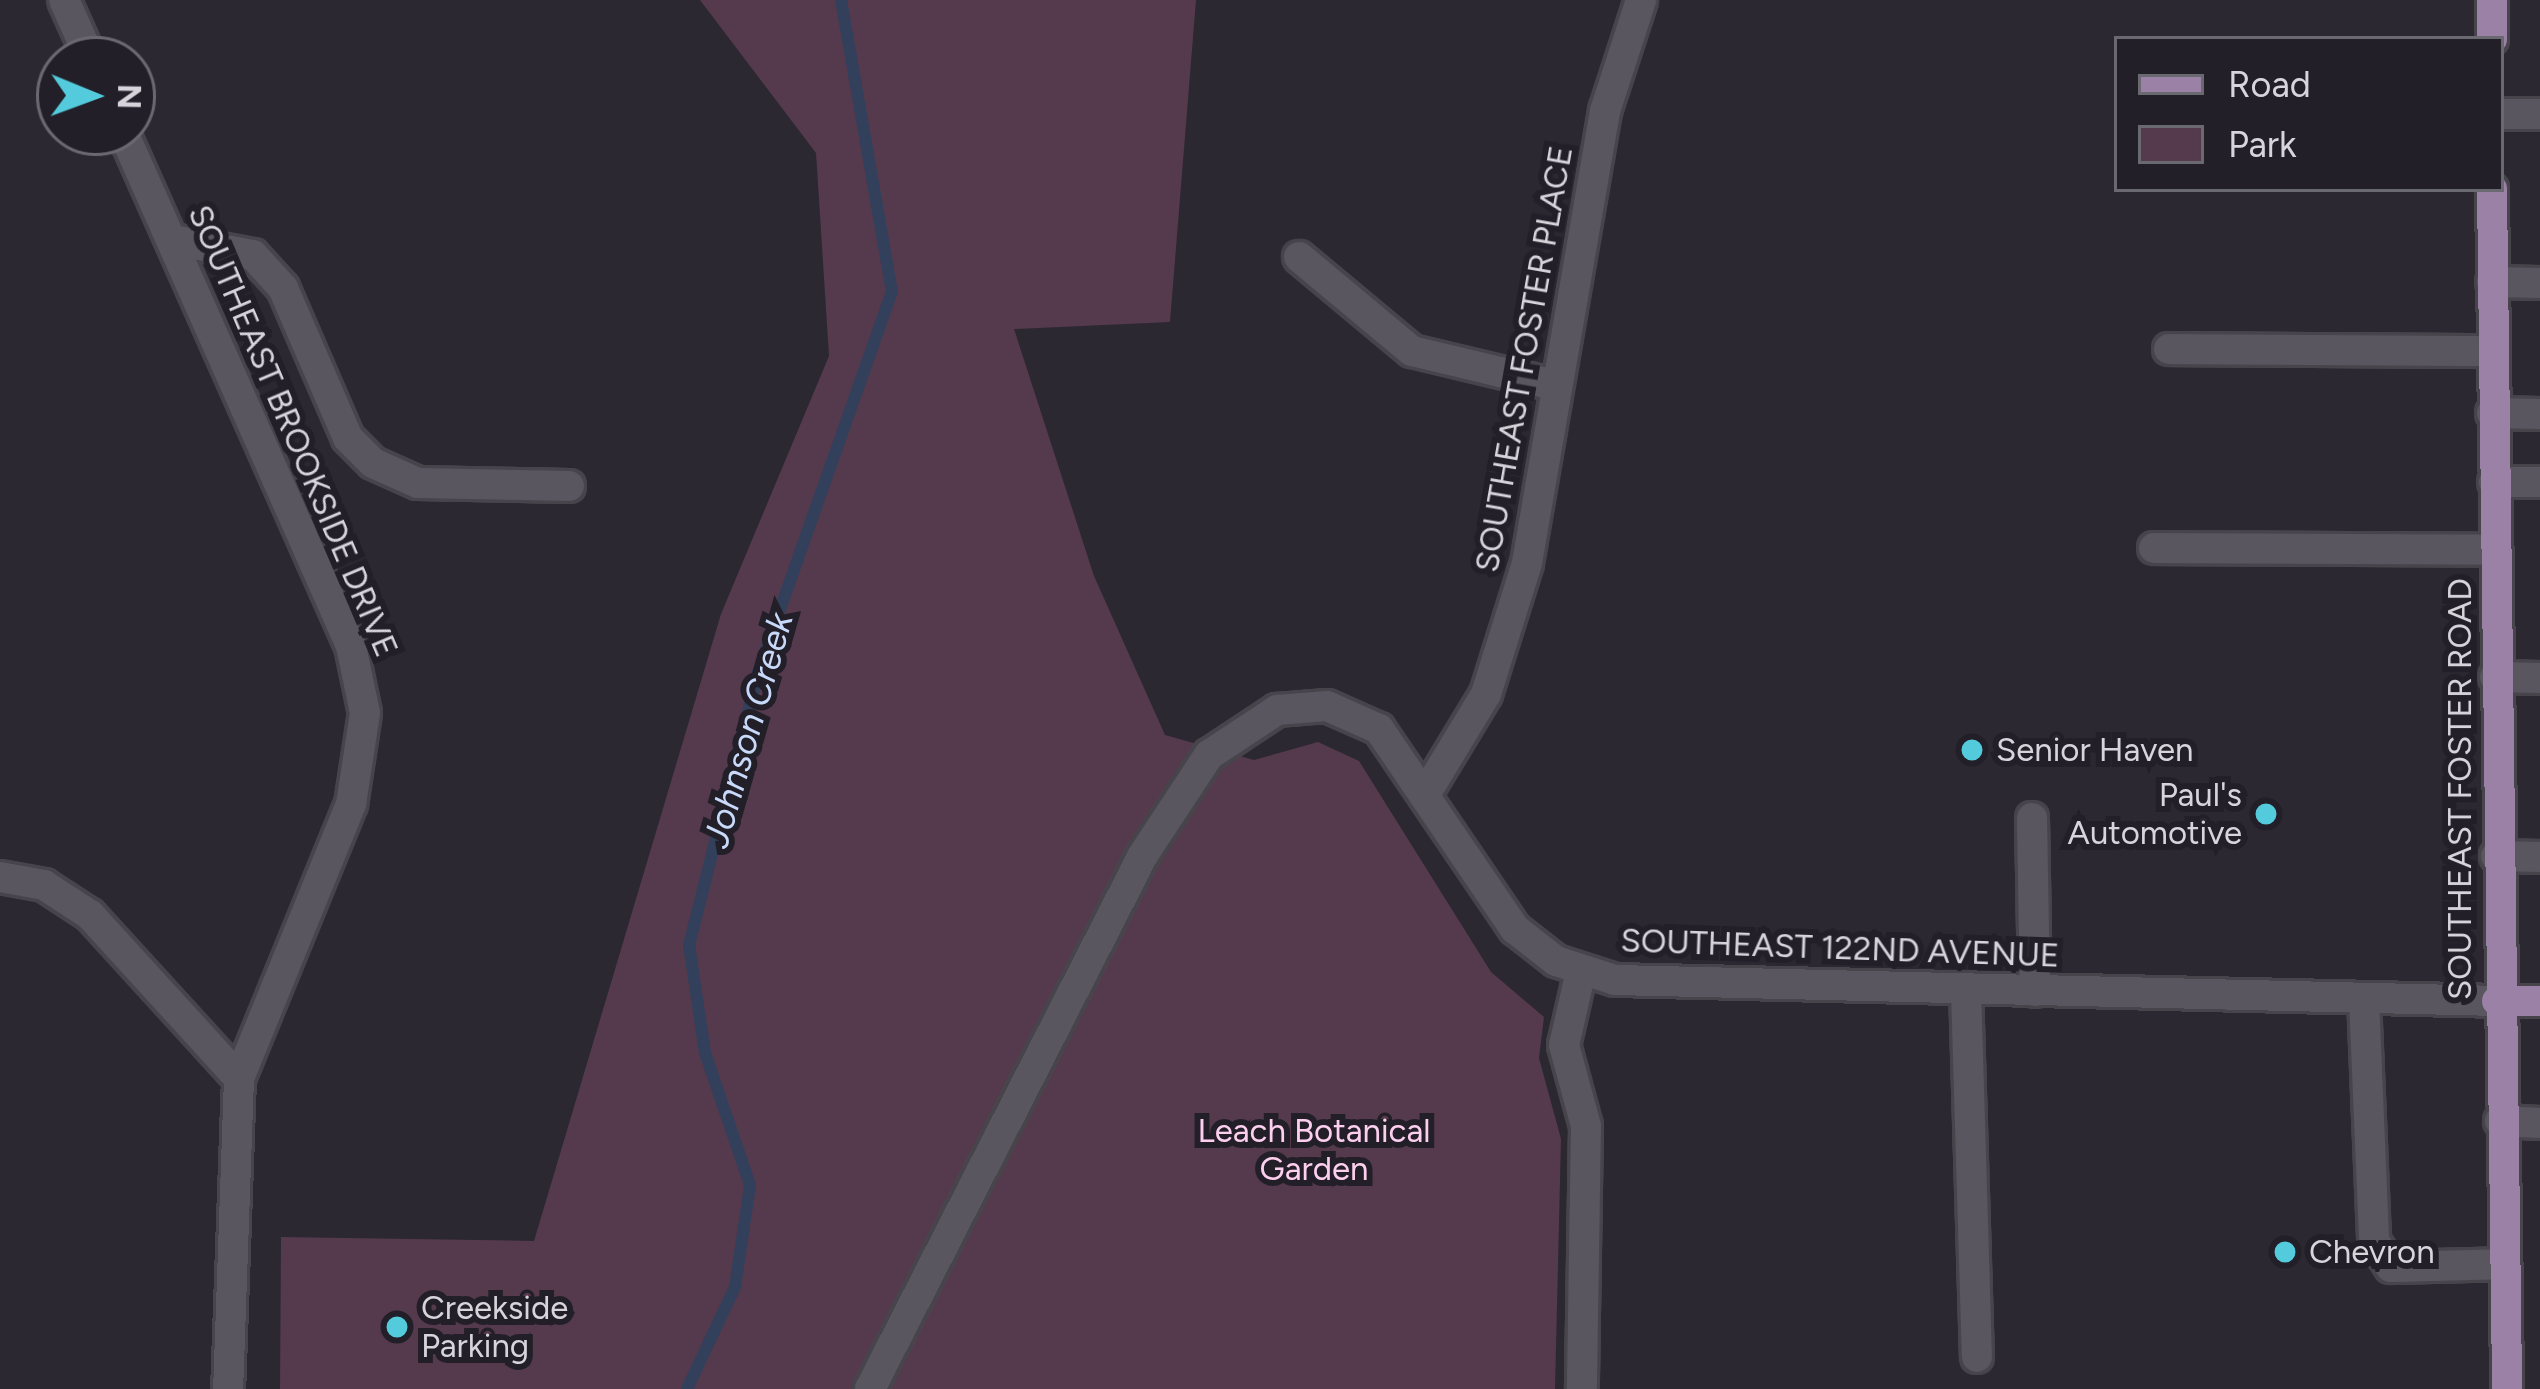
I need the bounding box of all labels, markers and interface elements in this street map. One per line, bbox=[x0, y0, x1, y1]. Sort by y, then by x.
north arrow bbox=[36, 36, 156, 156]
legend bbox=[2114, 36, 2504, 192]
text: Road bbox=[2228, 63, 2311, 106]
text: N bbox=[110, 83, 149, 110]
text: Park bbox=[2228, 123, 2296, 166]
street label: SOUTHEAST FOSTER PLACE bbox=[1467, 143, 1581, 575]
street label: SOUTHEAST BROOKSIDE DRIVE bbox=[180, 199, 406, 663]
street label: SOUTHEAST FOSTER ROAD bbox=[2440, 578, 2480, 1000]
water label: Johnson Creek bbox=[694, 608, 802, 852]
place label: Senior Haven bbox=[1996, 730, 2193, 770]
marker: Senior Haven bbox=[1959, 737, 1985, 763]
place label: Paul's Automotive bbox=[2068, 775, 2242, 853]
marker: Paul's Automotive bbox=[2253, 801, 2279, 827]
street label: SOUTHEAST 122ND AVENUE bbox=[1620, 921, 2060, 975]
park label: Leach Botanical Garden bbox=[1198, 1111, 1430, 1189]
place label: Chevron bbox=[2309, 1232, 2435, 1272]
marker: Chevron bbox=[2272, 1239, 2298, 1265]
place label: Creekside Parking bbox=[421, 1288, 568, 1366]
marker: Creekside Parking bbox=[384, 1314, 410, 1340]

